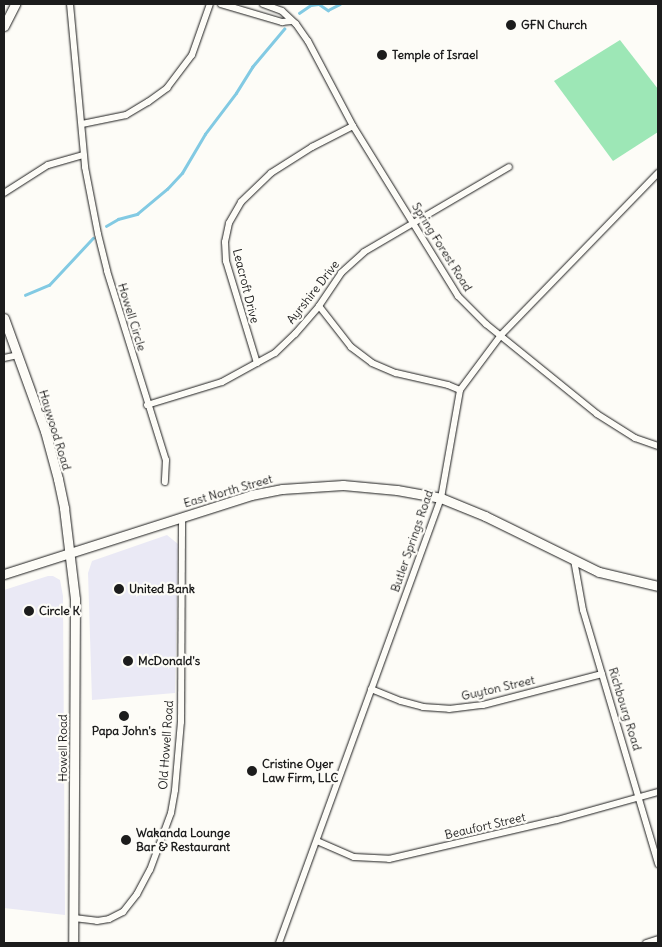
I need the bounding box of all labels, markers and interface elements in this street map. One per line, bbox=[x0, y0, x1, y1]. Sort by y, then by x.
place label: GFN Church bbox=[521, 18, 587, 32]
marker: GFN Church bbox=[505, 19, 517, 31]
place label: Temple of Israel bbox=[392, 48, 478, 62]
marker: Temple of Israel bbox=[376, 49, 388, 61]
street label: Spring Forest Road bbox=[409, 200, 475, 294]
street label: Leacroft Drive bbox=[230, 247, 262, 325]
street label: Ayrshire Drive bbox=[284, 257, 342, 327]
street label: Howell Circle bbox=[115, 281, 149, 353]
street label: Haywood Road bbox=[36, 388, 74, 472]
street label: East North Street bbox=[182, 471, 274, 511]
street label: Butler Springs Road bbox=[388, 488, 436, 594]
place label: United Bank bbox=[129, 582, 195, 596]
marker: United Bank bbox=[113, 583, 125, 595]
place label: Circle K bbox=[39, 604, 80, 618]
marker: Circle K bbox=[23, 605, 35, 617]
place label: McDonald's bbox=[138, 654, 200, 668]
marker: McDonald's bbox=[122, 655, 134, 667]
street label: Richbourg Road bbox=[606, 666, 644, 752]
street label: Guyton Street bbox=[460, 673, 536, 703]
street label: Old Howell Road bbox=[156, 700, 176, 790]
marker: Papa John's bbox=[118, 710, 130, 722]
street label: Howell Road bbox=[56, 714, 70, 782]
place label: Papa John's bbox=[92, 724, 156, 738]
place label: Cristine Oyer Law Firm, LLC bbox=[262, 757, 338, 785]
marker: Cristine Oyer Law Firm, LLC bbox=[246, 765, 258, 777]
street label: Beaufort Street bbox=[443, 810, 527, 842]
place label: Wakanda Lounge Bar & Restaurant bbox=[136, 826, 230, 854]
marker: Wakanda Lounge Bar & Restaurant bbox=[120, 834, 132, 846]

